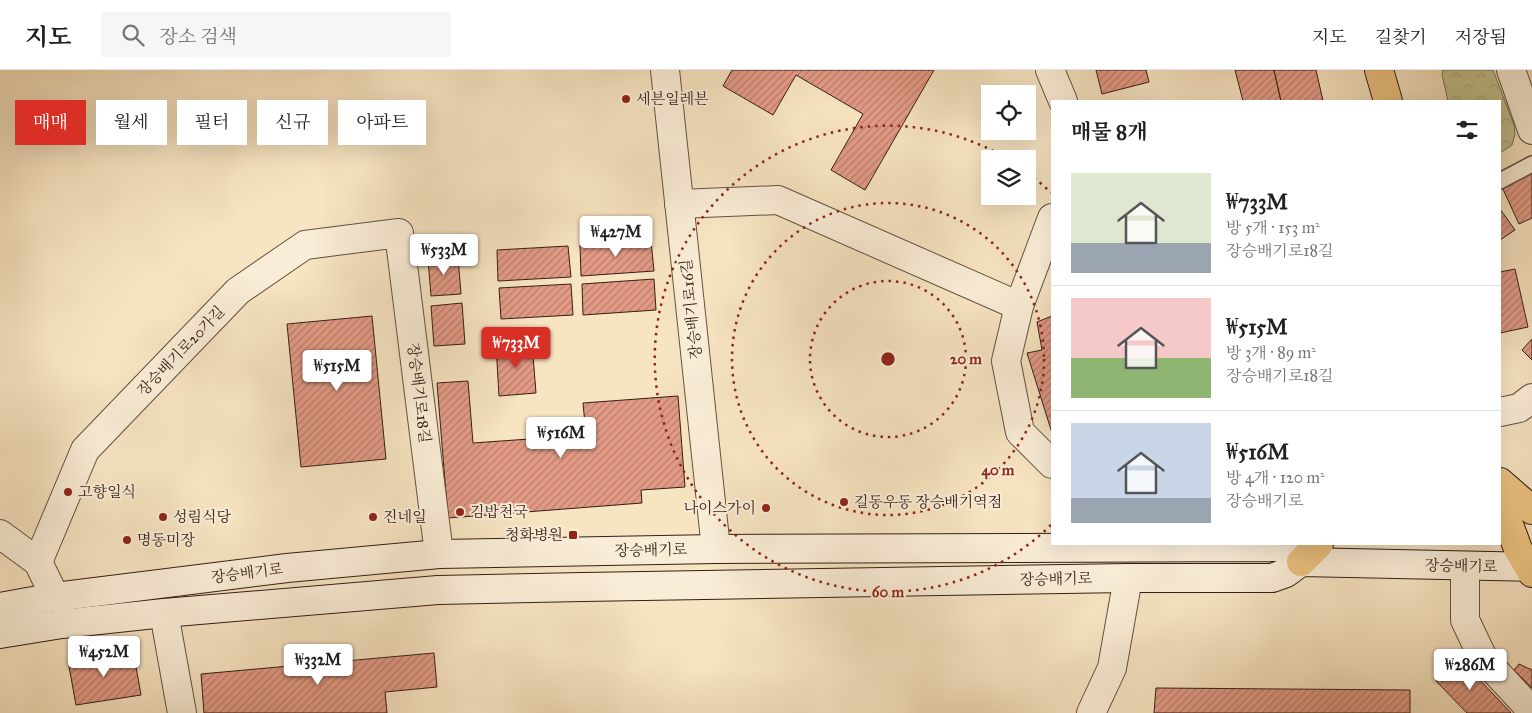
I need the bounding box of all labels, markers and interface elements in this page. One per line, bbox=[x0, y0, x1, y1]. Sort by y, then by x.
search box bbox=[101, 12, 451, 57]
icon: search bbox=[119, 21, 147, 49]
text: 지도 bbox=[25, 22, 71, 52]
text: 장소 검색 bbox=[159, 25, 237, 48]
text: 지도 bbox=[1312, 26, 1347, 48]
text: 길찾기 bbox=[1375, 26, 1427, 48]
text: 저장됨 bbox=[1455, 26, 1507, 48]
map controls bbox=[981, 85, 1036, 205]
button: locate bbox=[981, 85, 1036, 140]
place label: 세븐일레븐 bbox=[636, 90, 709, 108]
marker: 세븐일레븐 bbox=[620, 93, 632, 105]
chip: 매매 bbox=[15, 100, 86, 145]
chip: 월세 bbox=[96, 100, 167, 145]
chip: 필터 bbox=[177, 100, 247, 145]
chip: 신규 bbox=[257, 100, 328, 145]
chip: 아파트 bbox=[338, 100, 426, 145]
icon: filters bbox=[1453, 116, 1481, 144]
text: 매물 8개 bbox=[1071, 119, 1148, 145]
button: layers bbox=[981, 150, 1036, 205]
text: ₩733M bbox=[1226, 189, 1288, 215]
icon: home bbox=[1111, 193, 1171, 253]
pin: ₩427M bbox=[581, 216, 651, 258]
text: 방 5개 · 153 m² bbox=[1226, 218, 1320, 237]
text: ₩427M bbox=[591, 222, 641, 241]
pin: ₩533M bbox=[409, 234, 479, 276]
text: ₩533M bbox=[421, 240, 467, 259]
text: 장승배기로18길 bbox=[1226, 241, 1334, 260]
street label: 장승배기로16길 bbox=[677, 258, 705, 360]
street label: 장승배기로20가길 bbox=[134, 302, 228, 400]
text: ₩515M bbox=[1226, 314, 1288, 340]
icon: home bbox=[1111, 318, 1171, 378]
pin: ₩733M bbox=[481, 326, 551, 369]
text: ₩733M bbox=[492, 333, 540, 352]
street label: 장승배기로18길 bbox=[404, 342, 434, 444]
text: 방 3개 · 89 m² bbox=[1226, 343, 1316, 362]
pin: ₩515M bbox=[302, 350, 372, 392]
centre of rings bbox=[879, 350, 897, 368]
text: 20 m bbox=[950, 350, 982, 368]
text: ₩515M bbox=[314, 356, 361, 375]
text: 장승배기로18길 bbox=[1226, 366, 1334, 385]
pin: ₩516M bbox=[526, 416, 596, 459]
text: ₩516M bbox=[537, 423, 585, 442]
text: ₩516M bbox=[1226, 439, 1289, 465]
icon: home bbox=[1111, 443, 1171, 503]
text: 40 m bbox=[982, 461, 1015, 480]
text: 방 4개 · 120 m² bbox=[1226, 468, 1325, 487]
place label: 고향일식 bbox=[78, 483, 136, 501]
marker: 고향일식 bbox=[62, 486, 74, 498]
text: 장승배기로 bbox=[1226, 491, 1303, 510]
place label: 길동우동 장승배기역점 bbox=[854, 493, 1002, 511]
marker: 길동우동 장승배기역점 bbox=[838, 496, 850, 508]
place label: 나이스가이 bbox=[684, 499, 756, 517]
marker: 나이스가이 bbox=[760, 502, 772, 514]
place label: 김밥천국 bbox=[470, 503, 528, 521]
marker: 김밥천국 bbox=[454, 506, 466, 518]
place label: 성림식당 bbox=[173, 508, 231, 526]
place label: 진네일 bbox=[383, 508, 426, 526]
marker: 성림식당 bbox=[157, 511, 169, 523]
marker: 진네일 bbox=[367, 511, 379, 523]
place label: 청화병원 bbox=[505, 526, 563, 544]
marker: 청화병원 bbox=[567, 529, 579, 541]
place label: 명동미장 bbox=[137, 531, 195, 549]
marker: 명동미장 bbox=[121, 534, 133, 546]
street label: 장승배기로 bbox=[615, 540, 688, 560]
street label: 장승배기로 bbox=[1425, 556, 1498, 576]
street label: 장승배기로 bbox=[210, 560, 285, 586]
street label: 장승배기로 bbox=[1020, 569, 1093, 589]
text: 60 m bbox=[872, 583, 905, 601]
pin: ₩452M bbox=[69, 636, 139, 678]
text: ₩452M bbox=[79, 642, 129, 661]
pin: ₩332M bbox=[283, 644, 353, 686]
pin: ₩286M bbox=[1435, 648, 1505, 691]
text: ₩332M bbox=[295, 650, 341, 669]
text: ₩286M bbox=[1445, 655, 1495, 674]

